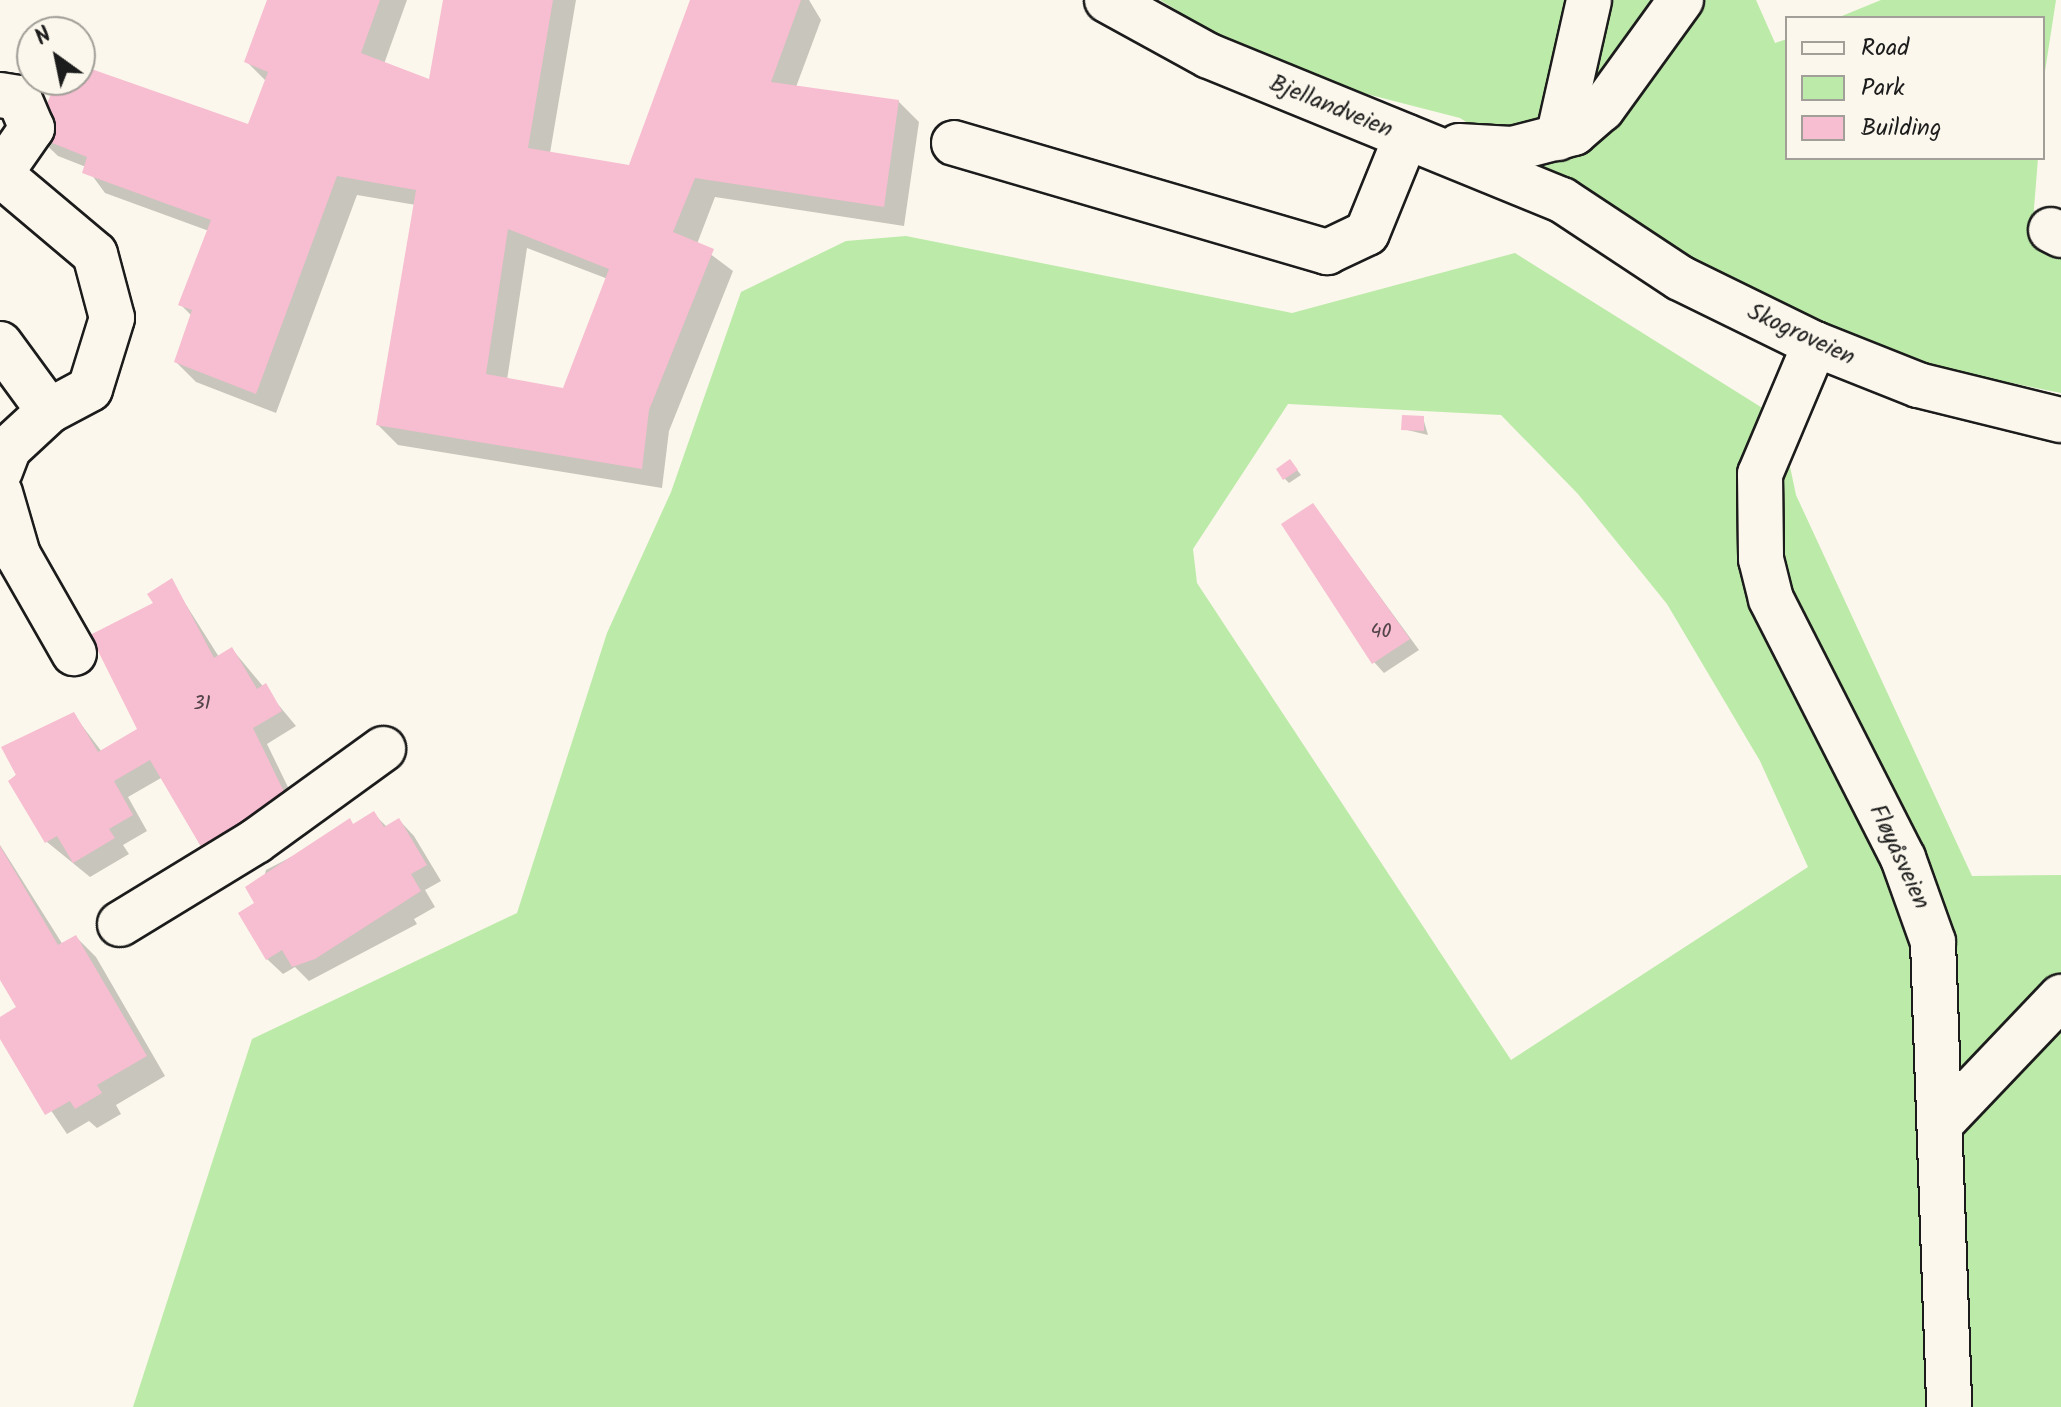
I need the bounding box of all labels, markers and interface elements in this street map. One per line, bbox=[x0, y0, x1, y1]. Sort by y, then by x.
north arrow bbox=[16, 16, 96, 96]
legend bbox=[1785, 16, 2045, 160]
text: N bbox=[28, 19, 59, 56]
text: Road bbox=[1861, 29, 1909, 68]
street label: Bjellandveien bbox=[1265, 69, 1397, 145]
text: Park bbox=[1861, 69, 1905, 108]
text: Building bbox=[1861, 109, 1941, 148]
street label: Skogroveien bbox=[1743, 298, 1859, 372]
house number: 40 bbox=[1370, 620, 1392, 644]
house number: 31 bbox=[193, 692, 211, 716]
street label: Fløyåsveien bbox=[1862, 800, 1936, 914]

